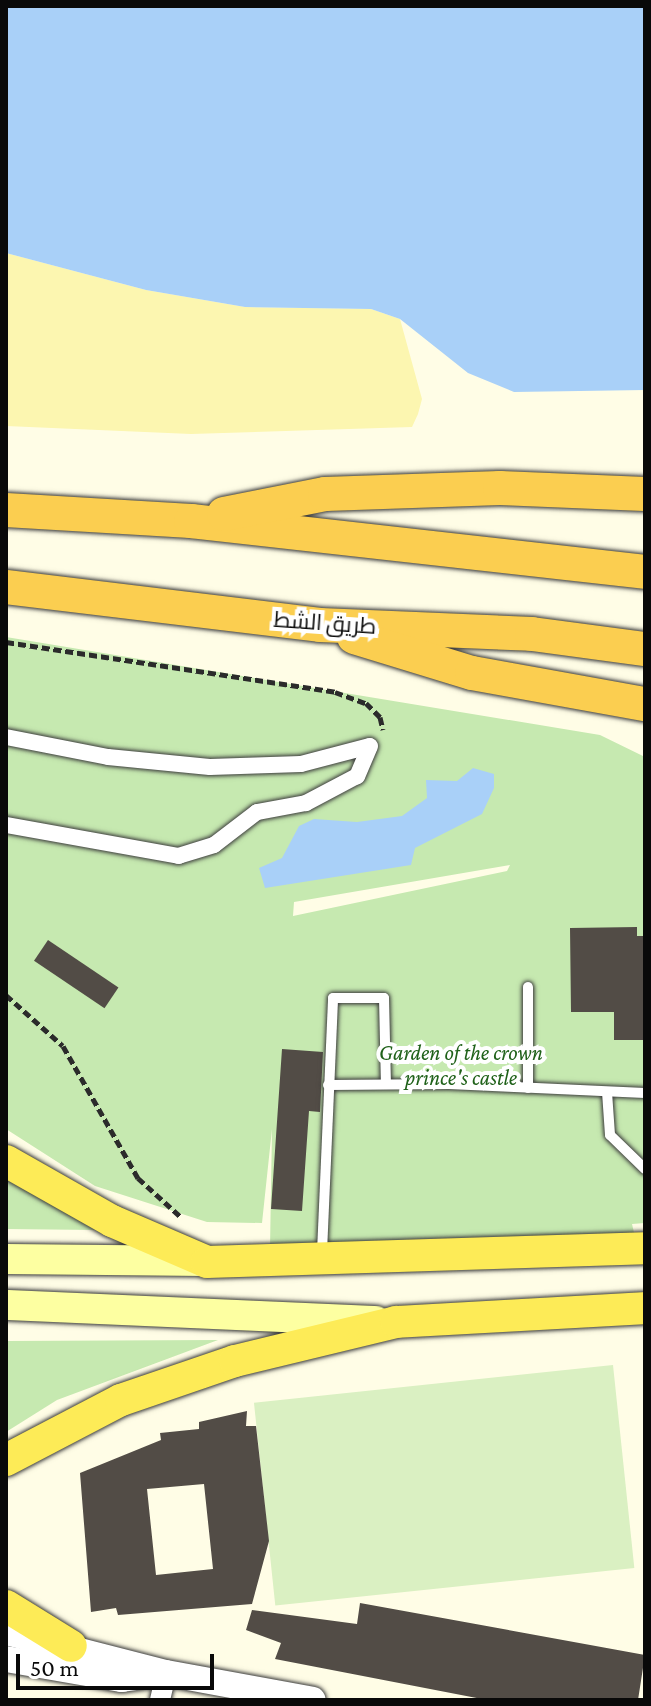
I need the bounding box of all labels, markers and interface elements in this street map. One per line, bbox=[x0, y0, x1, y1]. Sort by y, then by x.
street label: طريق الشط bbox=[273, 606, 377, 640]
park label: Garden of the crown prince's castle bbox=[379, 1039, 543, 1090]
scale bar bbox=[20, 1638, 218, 1688]
text: 50 m bbox=[30, 1654, 79, 1681]

